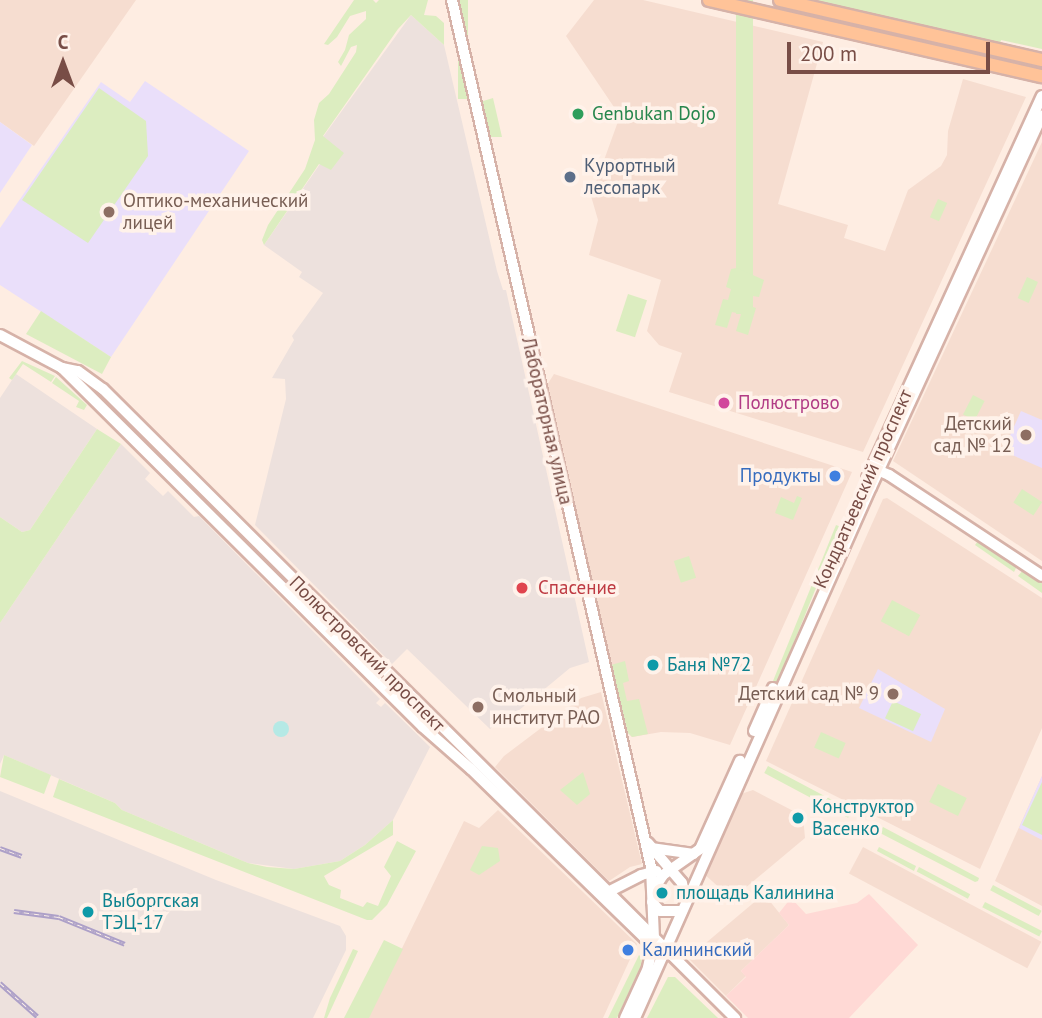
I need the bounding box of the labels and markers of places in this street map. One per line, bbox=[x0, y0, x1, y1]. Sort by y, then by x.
place label: Genbukan Dojo bbox=[592, 103, 716, 125]
marker: Genbukan Dojo bbox=[570, 106, 586, 122]
place label: Курортный лесопарк bbox=[584, 155, 676, 199]
marker: Курортный лесопарк bbox=[562, 169, 578, 185]
place label: Оптико-механический лицей bbox=[123, 190, 308, 234]
marker: Оптико-механический лицей bbox=[101, 204, 117, 220]
place label: Полюстрово bbox=[738, 392, 840, 414]
marker: Полюстрово bbox=[716, 395, 732, 411]
place label: Детский сад № 12 bbox=[933, 413, 1012, 457]
marker: Детский сад № 12 bbox=[1018, 427, 1034, 443]
place label: Продукты bbox=[740, 465, 821, 487]
marker: Продукты bbox=[827, 468, 843, 484]
place label: Спасение bbox=[538, 577, 617, 599]
marker: Спасение bbox=[512, 578, 532, 598]
place label: Баня №72 bbox=[667, 654, 751, 676]
marker: Баня №72 bbox=[645, 657, 661, 673]
place label: Детский сад № 9 bbox=[738, 683, 879, 705]
place label: Смольный институт РАО bbox=[492, 685, 601, 729]
marker: Детский сад № 9 bbox=[885, 686, 901, 702]
marker: Смольный институт РАО bbox=[470, 699, 486, 715]
place label: Конструктор Васенко bbox=[812, 796, 914, 840]
marker: Конструктор Васенко bbox=[790, 810, 806, 826]
place label: площадь Калинина bbox=[676, 882, 835, 904]
marker: площадь Калинина bbox=[654, 885, 670, 901]
place label: Выборгская ТЭЦ-17 bbox=[102, 890, 199, 934]
marker: Выборгская ТЭЦ-17 bbox=[80, 904, 96, 920]
place label: Калининский bbox=[642, 939, 752, 961]
marker: Калининский bbox=[620, 942, 636, 958]

